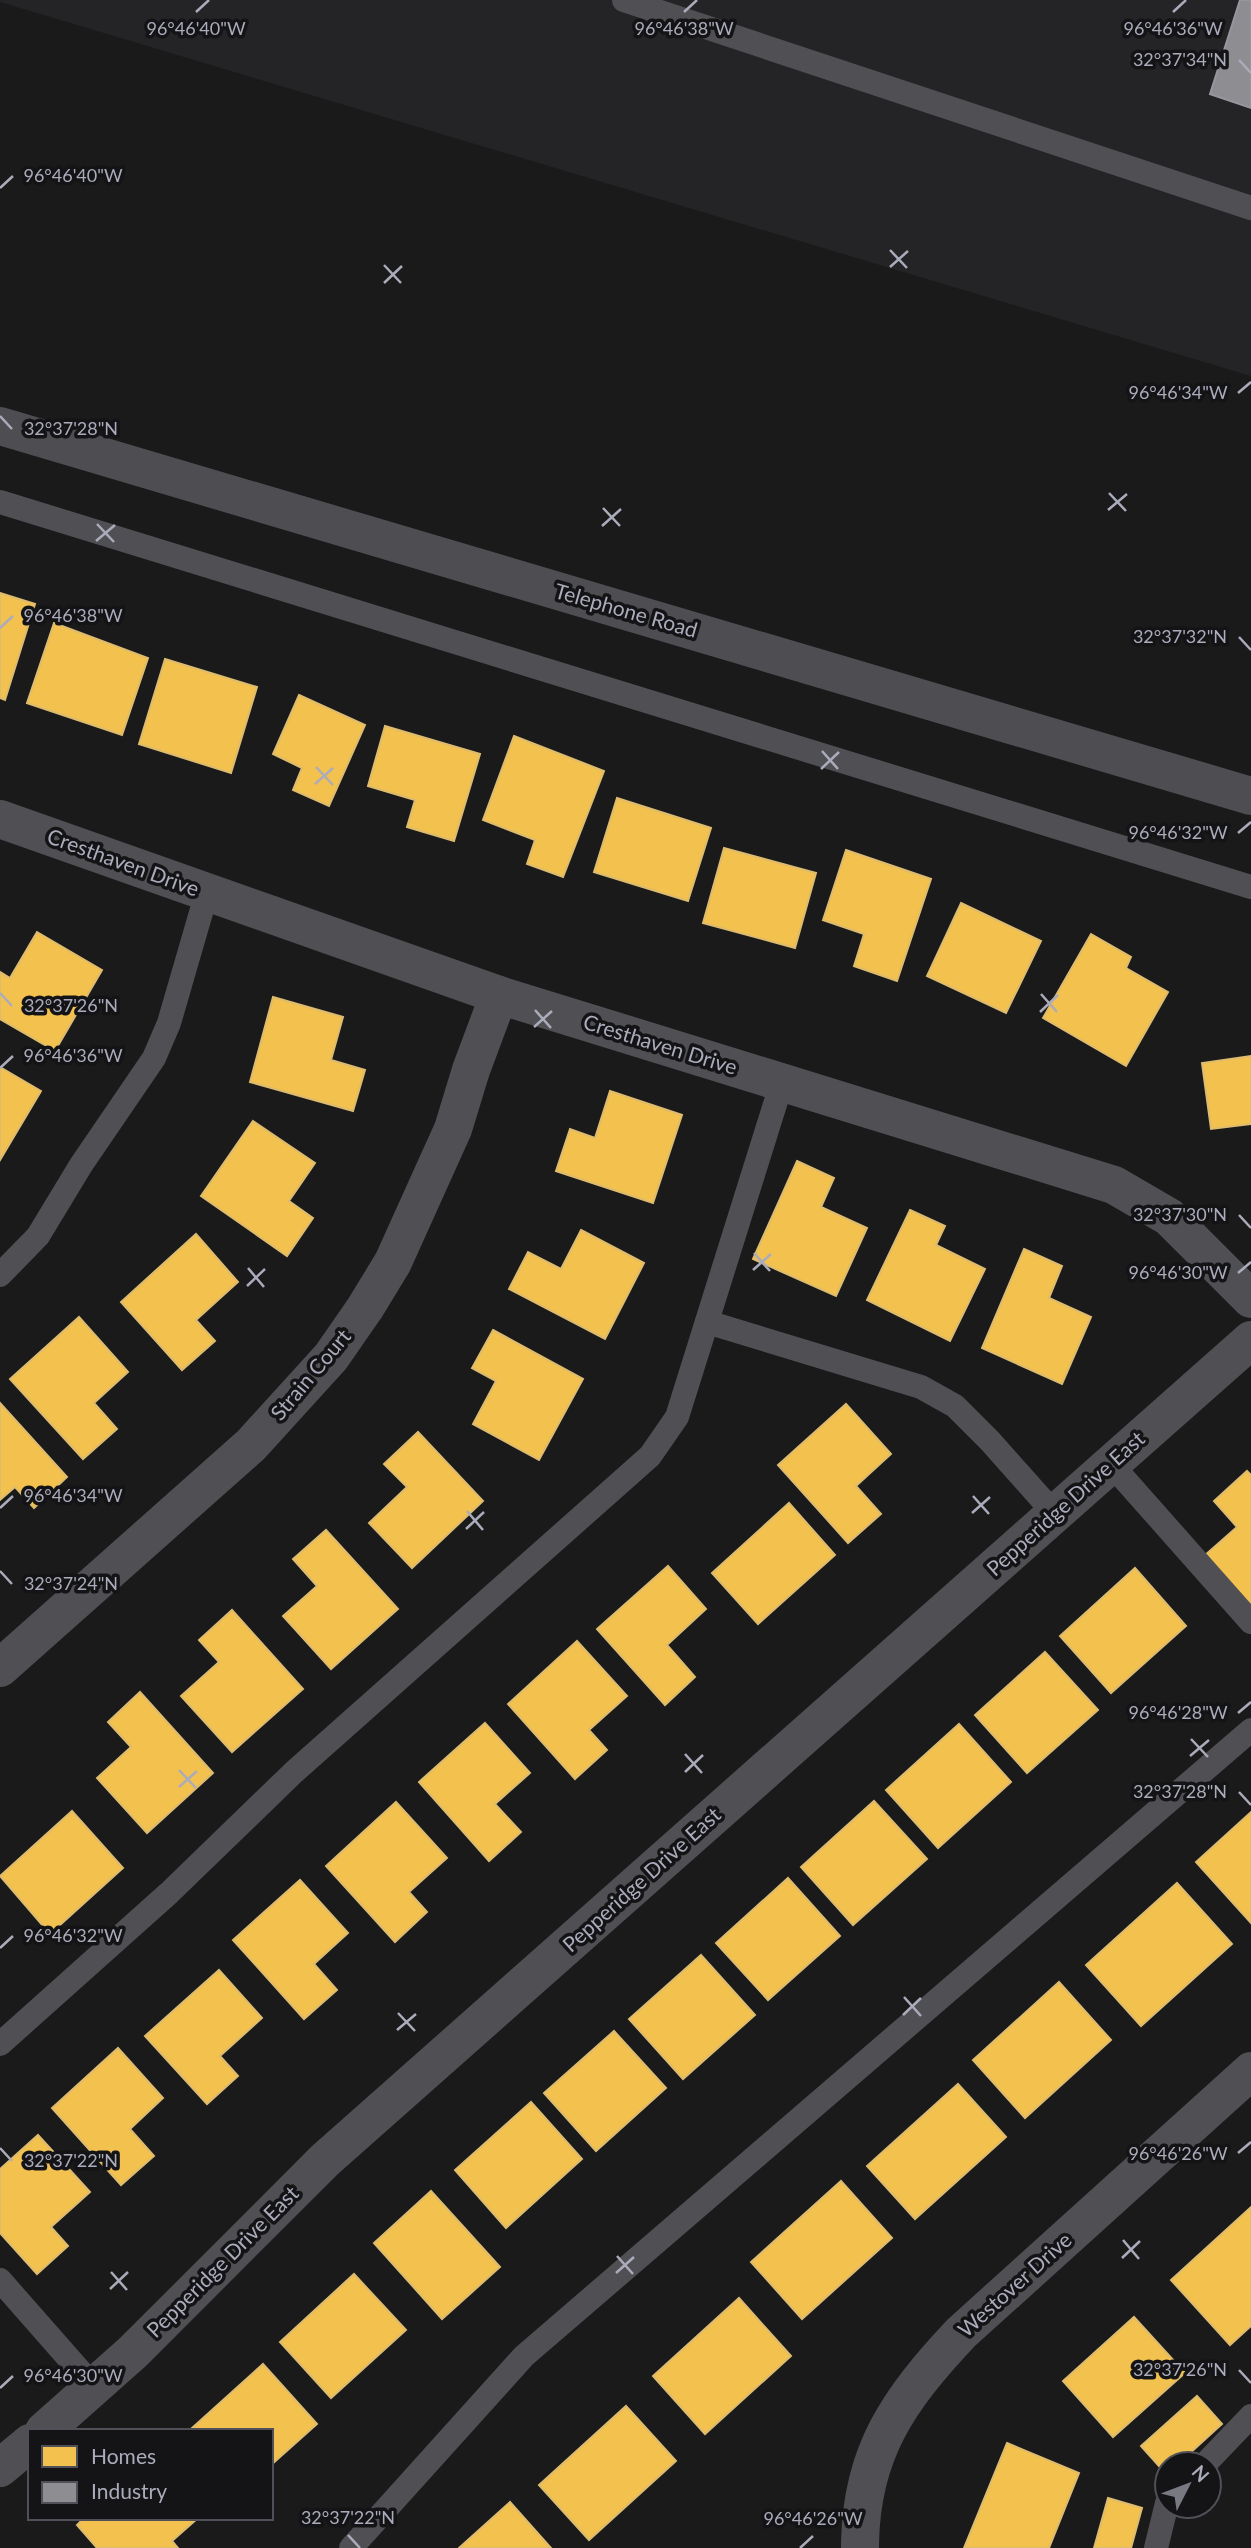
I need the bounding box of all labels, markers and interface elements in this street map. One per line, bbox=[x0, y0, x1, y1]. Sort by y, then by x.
text: 96°46'40"W bbox=[146, 17, 246, 39]
text: 96°46'38"W bbox=[634, 17, 734, 39]
text: 96°46'36"W bbox=[1123, 17, 1223, 39]
text: 32°37'34"N bbox=[1133, 48, 1227, 70]
text: 96°46'40"W bbox=[23, 164, 123, 186]
text: 96°46'34"W bbox=[1128, 381, 1228, 403]
text: 32°37'28"N bbox=[24, 417, 118, 439]
street label: Telephone Road bbox=[552, 577, 701, 642]
text: 96°46'38"W bbox=[23, 604, 123, 626]
text: 32°37'32"N bbox=[1133, 625, 1227, 647]
text: 96°46'32"W bbox=[1128, 821, 1228, 843]
street label: Cresthaven Drive bbox=[44, 823, 203, 901]
text: 32°37'26"N bbox=[24, 994, 118, 1016]
street label: Cresthaven Drive bbox=[580, 1008, 740, 1079]
text: 96°46'36"W bbox=[23, 1044, 123, 1066]
text: 32°37'30"N bbox=[1133, 1203, 1227, 1225]
text: 96°46'30"W bbox=[1128, 1261, 1228, 1283]
street label: Strain Court bbox=[265, 1323, 355, 1425]
street label: Pepperidge Drive East bbox=[981, 1425, 1149, 1580]
text: 96°46'34"W bbox=[23, 1484, 123, 1506]
text: 32°37'24"N bbox=[24, 1572, 118, 1594]
text: 96°46'28"W bbox=[1128, 1701, 1228, 1723]
text: 32°37'28"N bbox=[1133, 1780, 1227, 1802]
street label: Pepperidge Drive East bbox=[557, 1801, 725, 1956]
text: 96°46'32"W bbox=[23, 1924, 123, 1946]
text: 96°46'26"W bbox=[1128, 2142, 1228, 2164]
text: 32°37'22"N bbox=[24, 2149, 118, 2171]
street label: Pepperidge Drive East bbox=[141, 2180, 303, 2342]
street label: Westover Drive bbox=[952, 2226, 1076, 2341]
text: 32°37'26"N bbox=[1133, 2358, 1227, 2380]
text: 96°46'30"W bbox=[23, 2364, 123, 2386]
legend bbox=[28, 2429, 273, 2520]
text: Homes bbox=[91, 2443, 156, 2468]
north arrow bbox=[1153, 2450, 1223, 2520]
text: N bbox=[1188, 2460, 1214, 2486]
text: Industry bbox=[91, 2478, 167, 2503]
text: 32°37'22"N bbox=[301, 2506, 395, 2528]
text: 96°46'26"W bbox=[763, 2507, 863, 2529]

